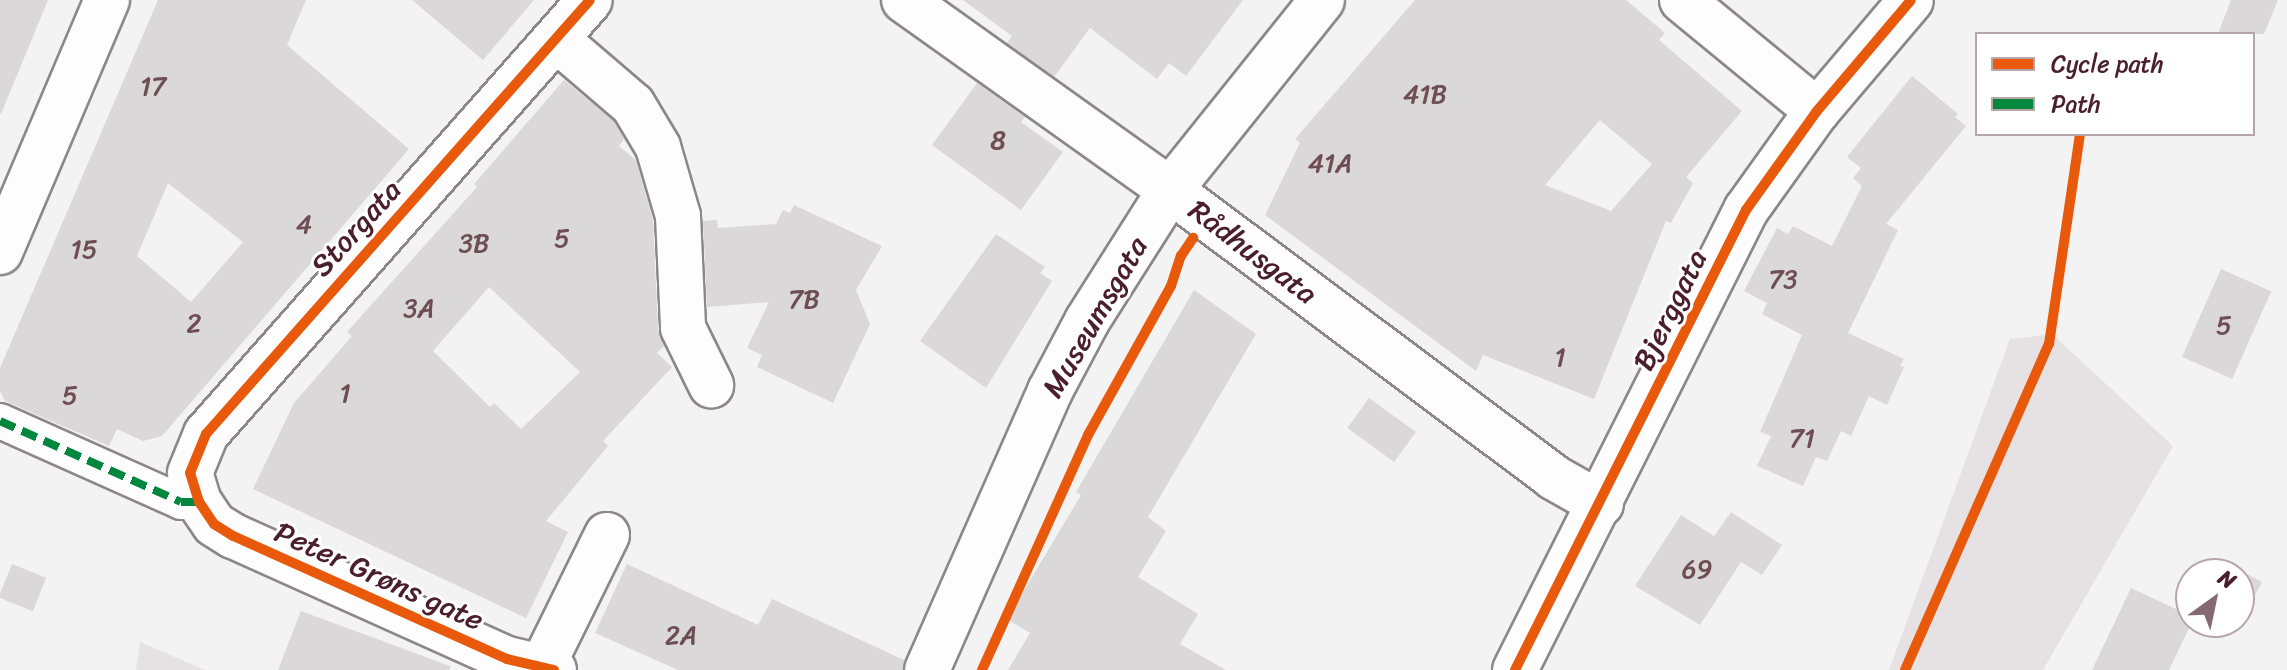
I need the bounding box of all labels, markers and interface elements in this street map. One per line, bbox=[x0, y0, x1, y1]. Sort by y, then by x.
legend bbox=[1975, 32, 2255, 136]
text: Cycle path bbox=[2051, 43, 2164, 85]
house number: 17 bbox=[140, 71, 166, 103]
house number: 41B bbox=[1403, 79, 1447, 111]
text: Path bbox=[2051, 83, 2101, 125]
house number: 8 bbox=[990, 125, 1006, 157]
house number: 41A bbox=[1308, 148, 1352, 180]
street label: Storgata bbox=[303, 172, 409, 284]
street label: Rådhusgata bbox=[1182, 192, 1324, 312]
house number: 4 bbox=[296, 209, 312, 241]
house number: 5 bbox=[554, 223, 570, 255]
house number: 3B bbox=[459, 228, 489, 260]
street label: Museumsgata bbox=[1035, 230, 1155, 404]
house number: 15 bbox=[70, 234, 98, 266]
street label: Bjerggata bbox=[1625, 244, 1715, 376]
house number: 73 bbox=[1768, 264, 1798, 296]
house number: 7B bbox=[788, 284, 820, 316]
house number: 3A bbox=[403, 293, 435, 325]
house number: 2 bbox=[186, 308, 202, 340]
house number: 5 bbox=[2216, 310, 2232, 342]
house number: 1 bbox=[1554, 342, 1566, 374]
house number: 1 bbox=[339, 378, 351, 410]
house number: 5 bbox=[62, 380, 78, 412]
house number: 71 bbox=[1789, 423, 1815, 455]
street label: Peter Grøns gate bbox=[270, 514, 488, 638]
house number: 69 bbox=[1682, 554, 1712, 586]
north arrow bbox=[2175, 558, 2255, 638]
text: N bbox=[2210, 559, 2244, 600]
house number: 2A bbox=[665, 620, 697, 652]

